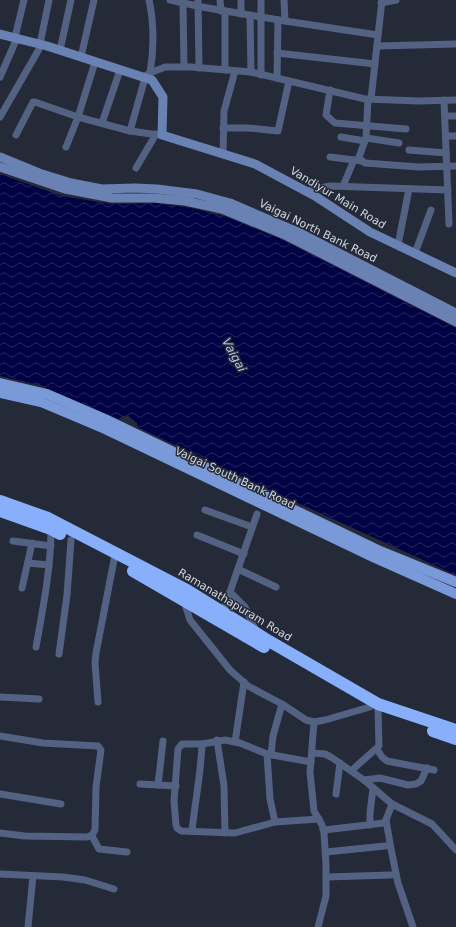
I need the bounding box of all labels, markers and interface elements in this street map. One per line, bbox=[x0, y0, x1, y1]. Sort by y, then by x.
street label: Vandiyur Main Road bbox=[288, 164, 388, 232]
street label: Vaigai North Bank Road bbox=[257, 197, 379, 265]
water label: Vaigai bbox=[219, 336, 249, 375]
street label: Vaigai South Bank Road bbox=[173, 444, 297, 512]
street label: Ramanathapuram Road bbox=[176, 566, 294, 644]

